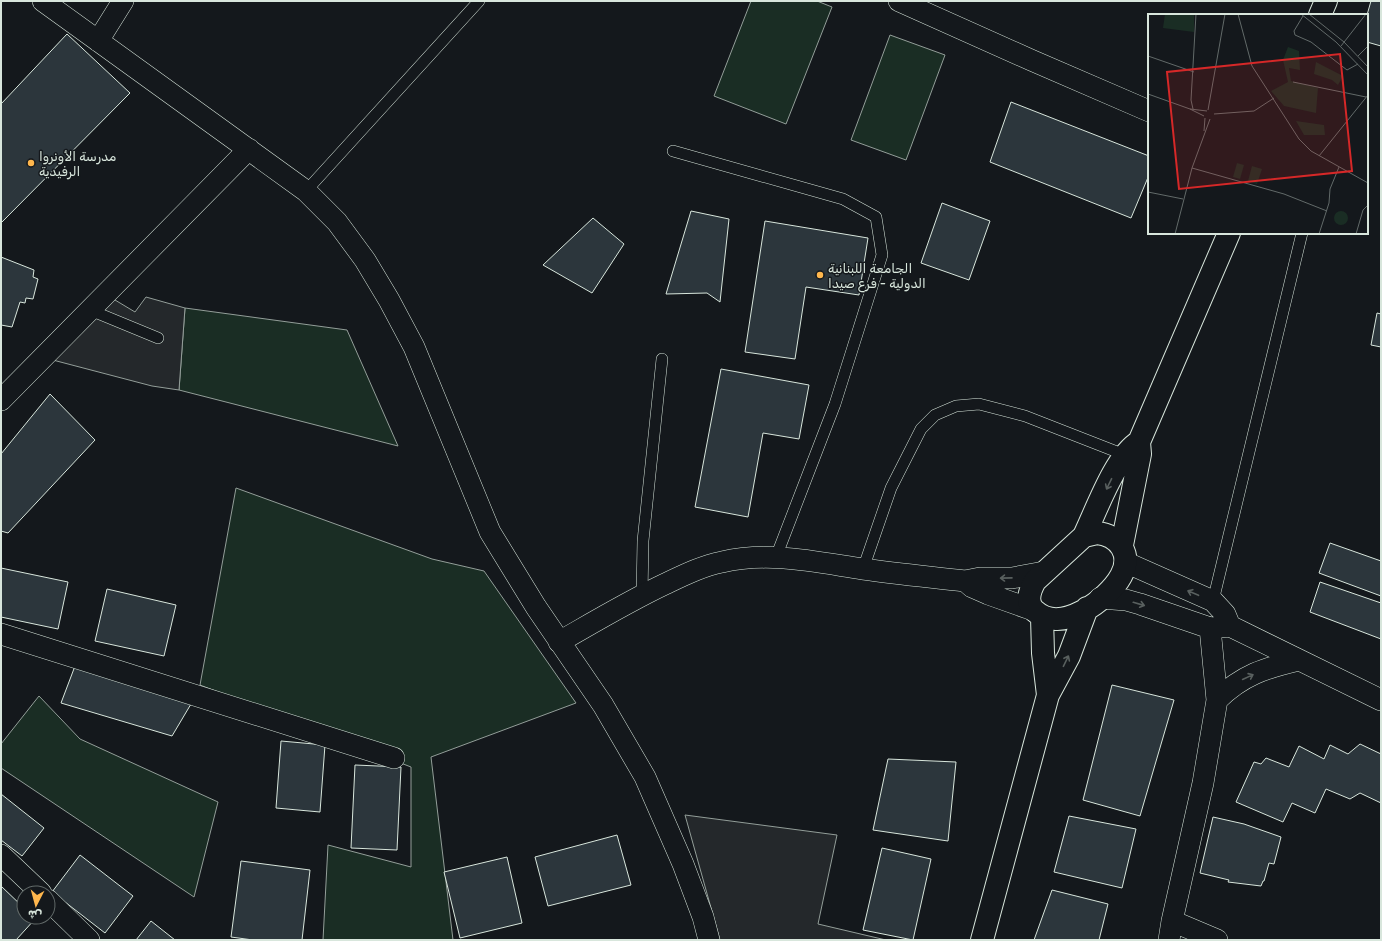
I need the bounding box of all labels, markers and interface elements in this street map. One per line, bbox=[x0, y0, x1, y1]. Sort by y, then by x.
inset map bbox=[1148, 14, 1368, 234]
place label: مدرسة الأونروا الرفيدية bbox=[39, 149, 116, 180]
marker: مدرسة الأونروا الرفيدية bbox=[26, 158, 36, 168]
place label: الجامعة اللبنانية الدولية - فرع صيدا bbox=[828, 261, 926, 293]
marker: الجامعة اللبنانية الدولية - فرع صيدا bbox=[815, 270, 825, 280]
one-way arrow bbox=[1105, 478, 1112, 490]
one-way arrow bbox=[1000, 574, 1013, 582]
one-way arrow bbox=[1187, 588, 1199, 596]
one-way arrow bbox=[1132, 601, 1145, 608]
one-way arrow bbox=[1063, 655, 1070, 667]
one-way arrow bbox=[1241, 672, 1253, 680]
north arrow bbox=[16, 885, 56, 925]
text: ش bbox=[27, 907, 43, 922]

